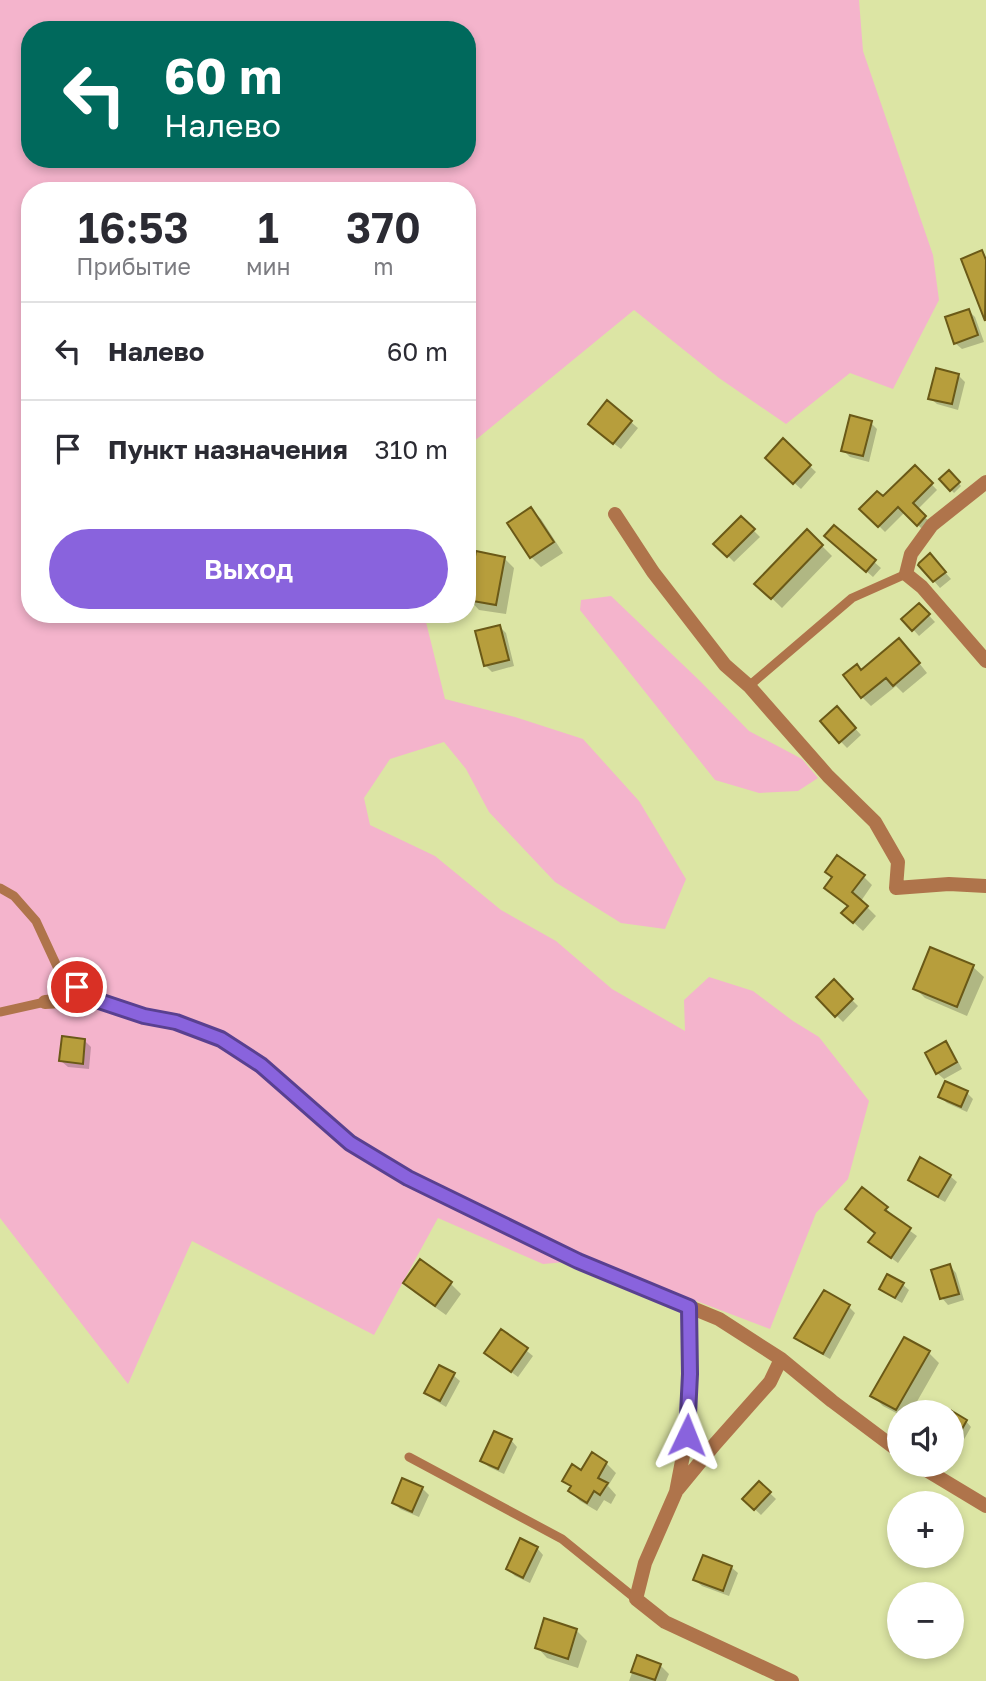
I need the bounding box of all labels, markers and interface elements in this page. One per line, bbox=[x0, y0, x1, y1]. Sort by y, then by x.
text: 60 m bbox=[164, 46, 282, 105]
icon: left bbox=[49, 49, 140, 140]
text: Налево bbox=[164, 106, 281, 144]
text: 16:53 bbox=[78, 202, 189, 252]
text: 1 bbox=[258, 202, 279, 252]
text: 370 bbox=[346, 202, 421, 252]
text: Прибытие bbox=[76, 252, 191, 280]
text: мин bbox=[246, 252, 291, 280]
text: m bbox=[373, 252, 394, 280]
icon: left bbox=[49, 332, 87, 370]
text: Налево bbox=[108, 336, 204, 367]
text: 60 m bbox=[387, 336, 448, 367]
icon: arrive bbox=[49, 430, 87, 468]
text: Пункт назначения bbox=[108, 434, 348, 465]
text: 310 m bbox=[375, 434, 448, 465]
button: Выход bbox=[49, 529, 448, 609]
pin bbox=[47, 957, 107, 1017]
icon: arrive bbox=[58, 968, 96, 1006]
position arrow bbox=[650, 1398, 724, 1472]
map controls bbox=[887, 1400, 964, 1659]
button: sound bbox=[887, 1400, 964, 1477]
button: + bbox=[887, 1491, 964, 1568]
button: − bbox=[887, 1582, 964, 1659]

